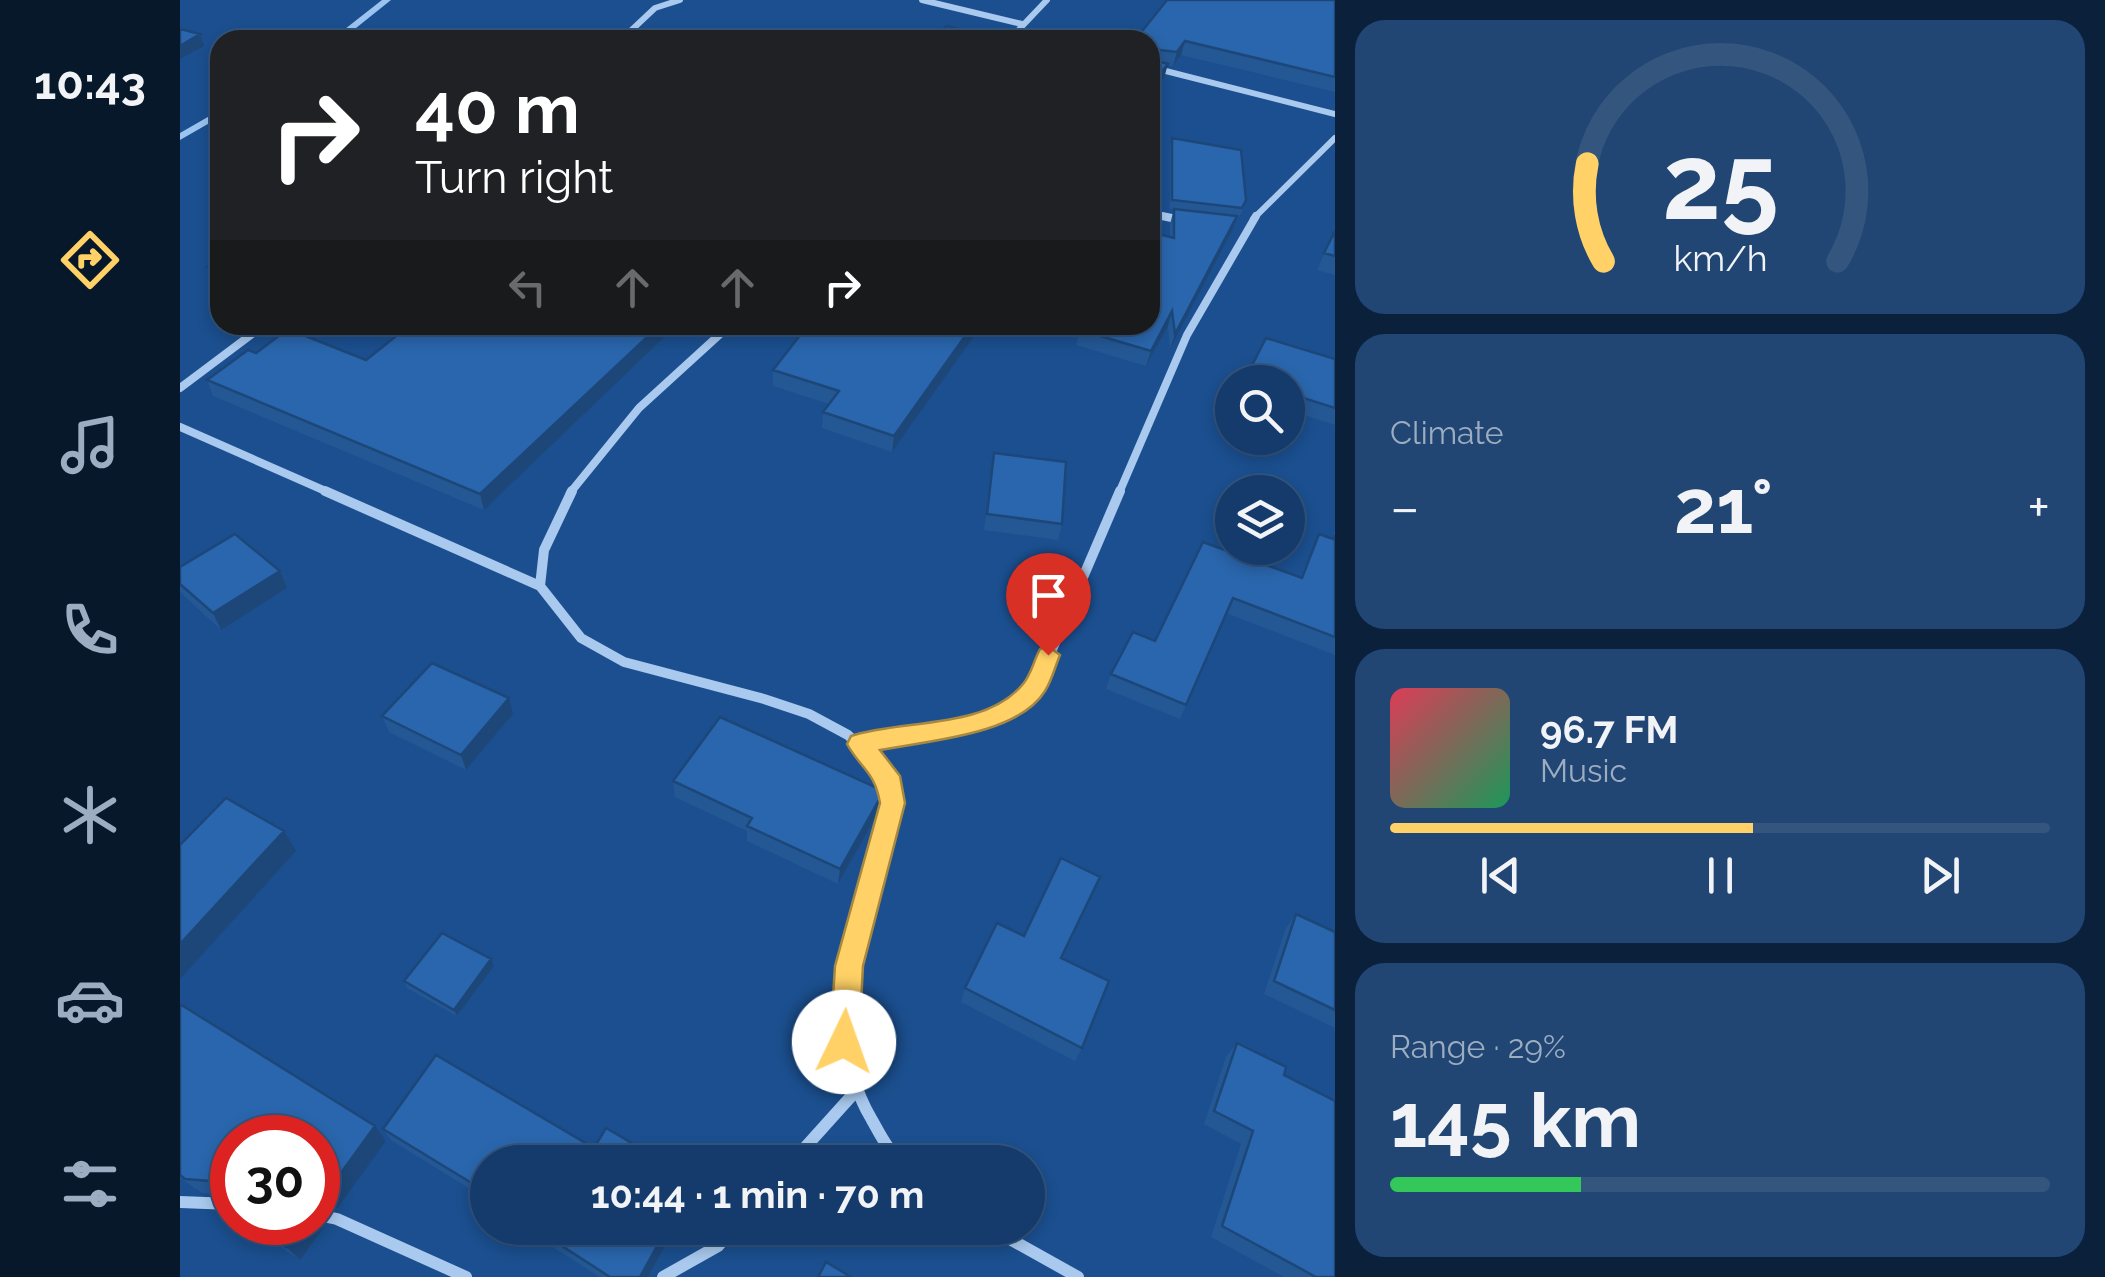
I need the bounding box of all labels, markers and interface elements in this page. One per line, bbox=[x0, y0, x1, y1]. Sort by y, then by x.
text: 10:43 bbox=[34, 57, 146, 110]
text: 40 m bbox=[415, 67, 580, 149]
icon: right bbox=[250, 70, 380, 200]
text: 25 bbox=[1662, 121, 1778, 243]
text: Turn right bbox=[415, 151, 613, 204]
icon: directions bbox=[55, 225, 125, 295]
text: km/h bbox=[1673, 237, 1767, 279]
icon: left bbox=[500, 260, 555, 315]
icon: ahead bbox=[605, 260, 660, 315]
icon: ahead bbox=[710, 260, 765, 315]
icon: right bbox=[815, 260, 870, 315]
map controls bbox=[1215, 365, 1305, 565]
button: search bbox=[1215, 365, 1305, 455]
icon: music bbox=[55, 410, 125, 480]
text: Climate bbox=[1390, 414, 1504, 451]
text: 21° bbox=[1674, 462, 1773, 551]
button: layers bbox=[1215, 475, 1305, 565]
text: − bbox=[1390, 475, 1420, 540]
text: + bbox=[2027, 475, 2050, 540]
pin bbox=[1006, 553, 1091, 656]
icon: arrive bbox=[1021, 568, 1076, 623]
icon: phone bbox=[55, 595, 125, 665]
text: 96.7 FM bbox=[1540, 707, 1678, 752]
text: Music bbox=[1540, 752, 1627, 789]
icon: climate bbox=[55, 780, 125, 850]
icon: previous bbox=[1473, 848, 1528, 903]
icon: pause bbox=[1693, 848, 1748, 903]
icon: next bbox=[1913, 848, 1968, 903]
icon: car bbox=[55, 965, 125, 1035]
position arrow bbox=[792, 990, 896, 1094]
text: Range · 29% bbox=[1390, 1028, 1566, 1065]
text: 145 km bbox=[1390, 1076, 1641, 1165]
speed limit sign: 30 bbox=[210, 1115, 340, 1245]
icon: filters bbox=[55, 1149, 125, 1219]
text: 10:44 · 1 min · 70 m bbox=[591, 1172, 924, 1217]

